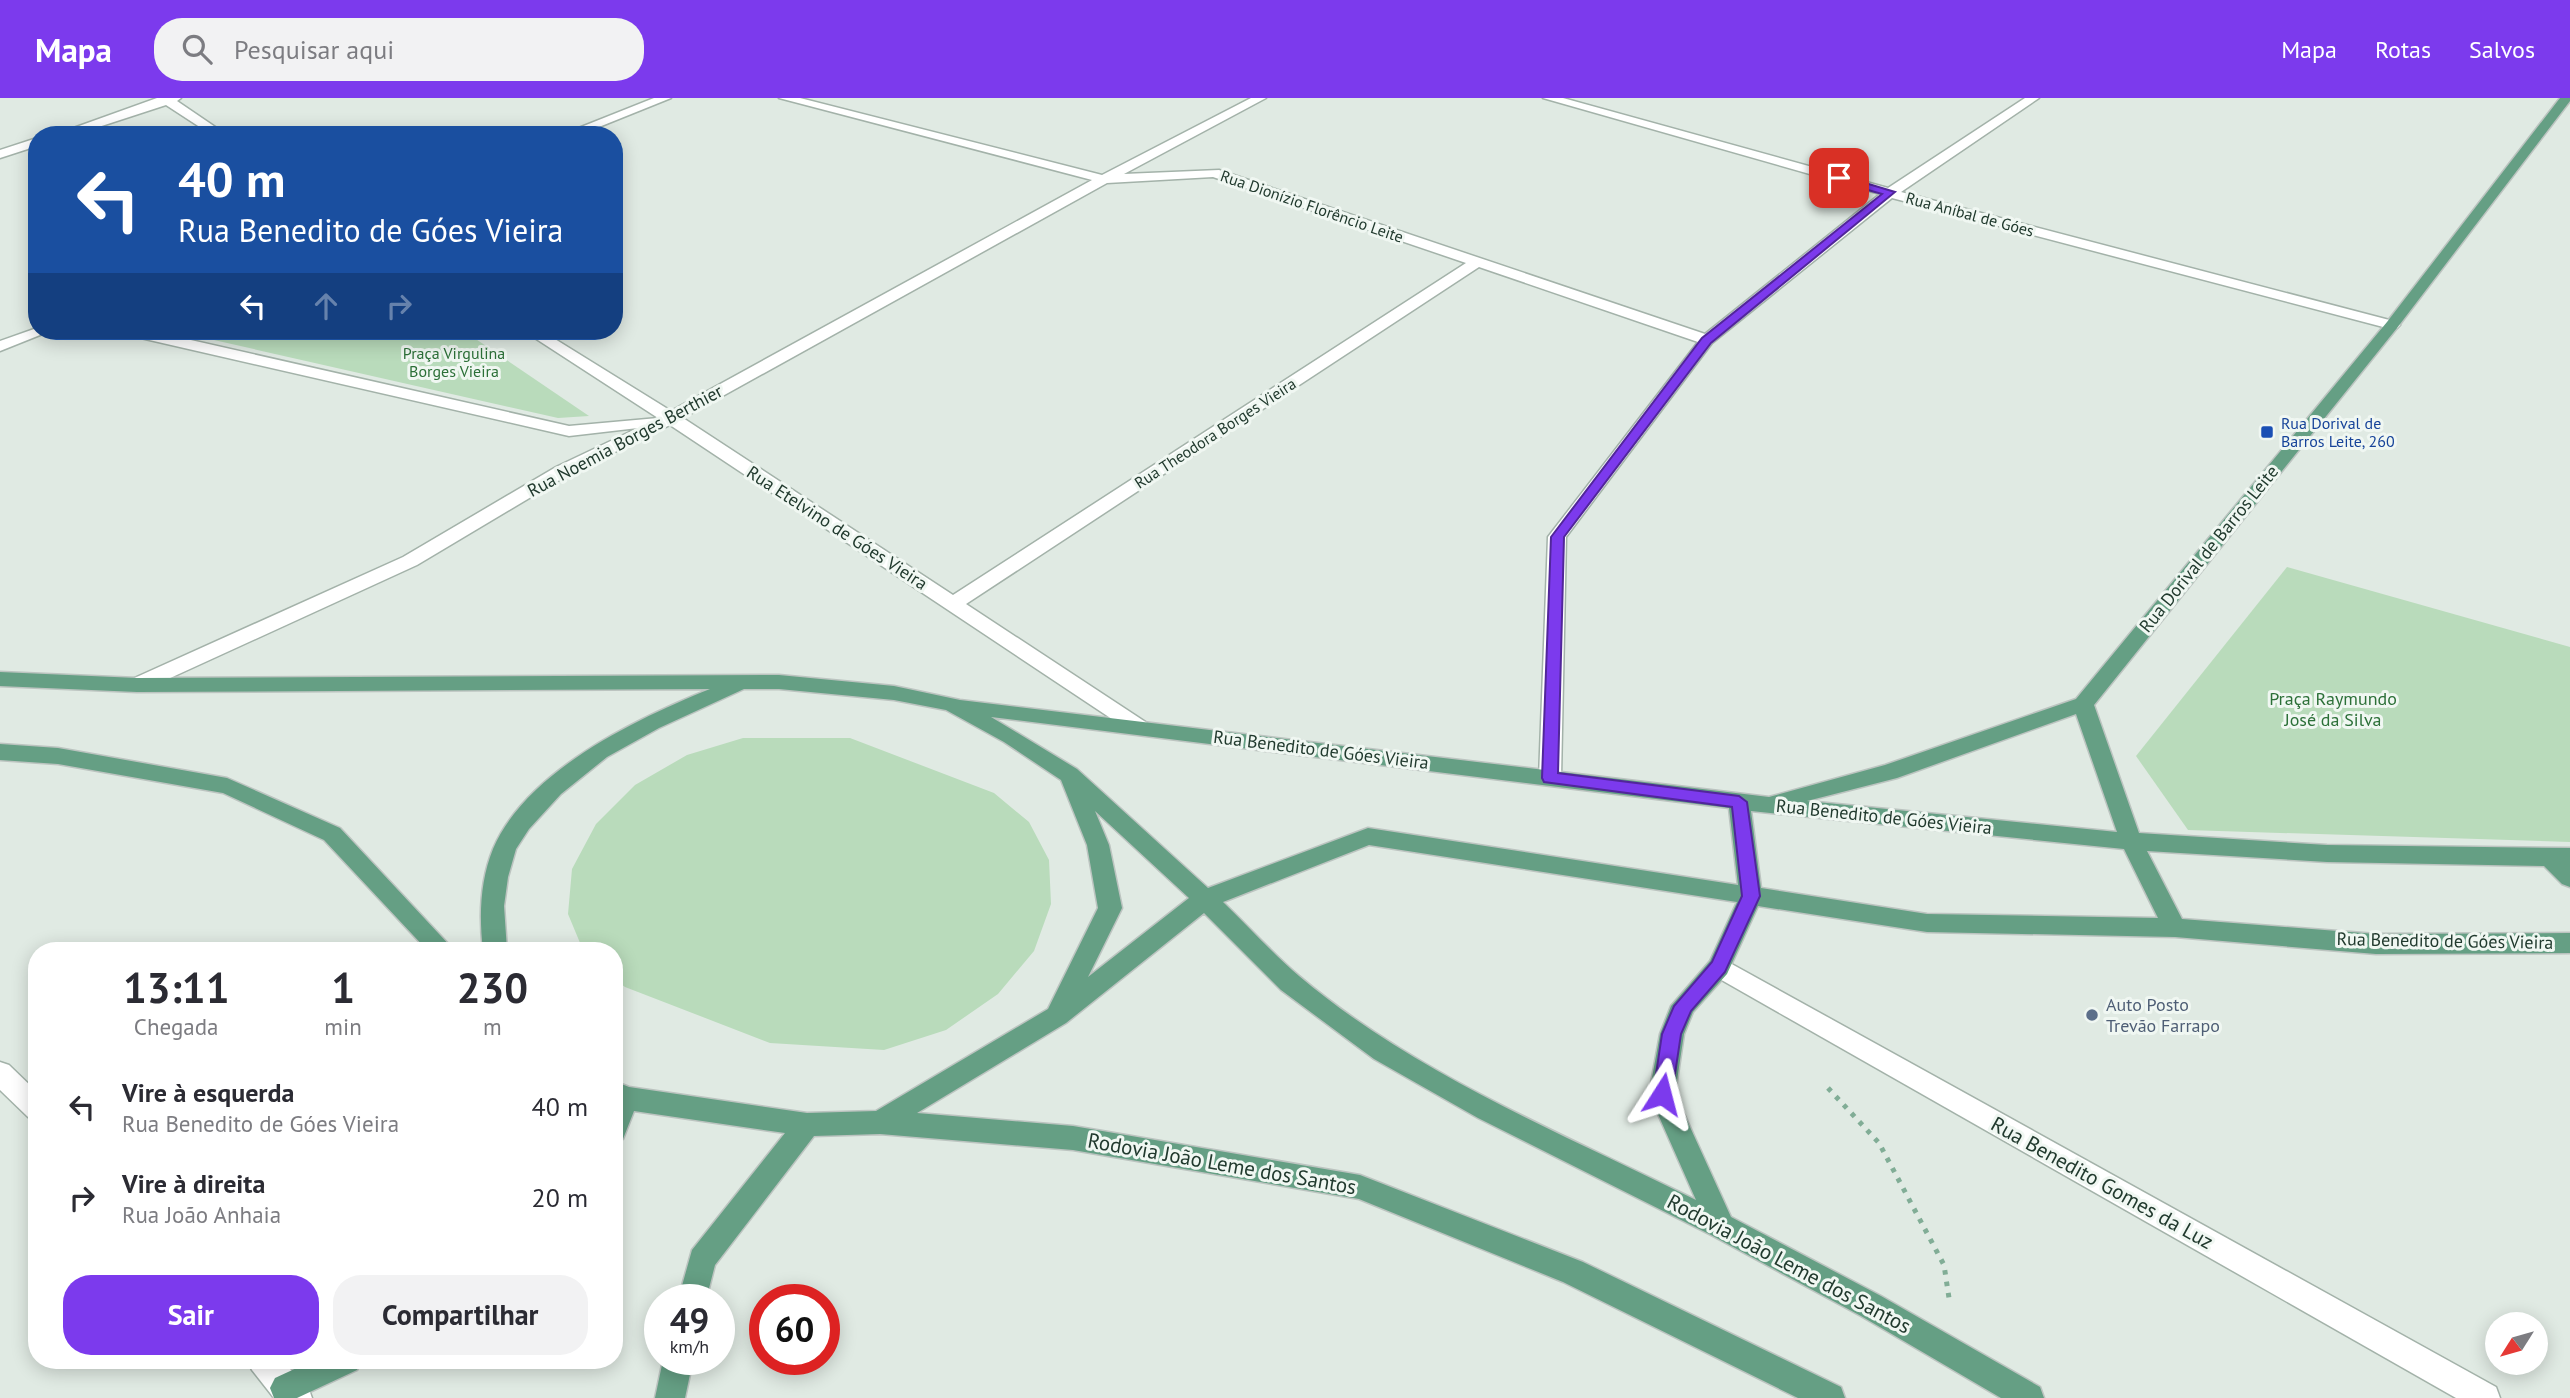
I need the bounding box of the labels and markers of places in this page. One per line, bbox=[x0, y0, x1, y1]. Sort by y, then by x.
pin bbox=[1809, 148, 1869, 208]
place label: Rua Dorival de Barros Leite, 260 bbox=[2281, 413, 2395, 451]
marker: Rua Dorival de Barros Leite, 260 bbox=[2259, 424, 2275, 440]
place label: Auto Posto Trevão Farrapo bbox=[2106, 993, 2220, 1037]
marker: Auto Posto Trevão Farrapo bbox=[2084, 1007, 2100, 1023]

